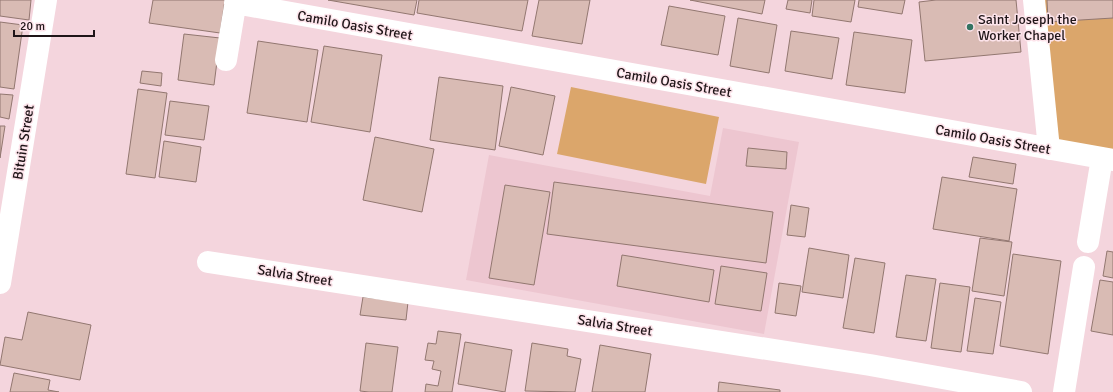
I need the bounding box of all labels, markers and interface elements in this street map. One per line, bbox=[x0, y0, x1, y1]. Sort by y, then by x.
street label: Camilo Oasis Street bbox=[296, 7, 414, 44]
place label: Saint Joseph the Worker Chapel bbox=[978, 11, 1077, 44]
scale bar bbox=[14, 12, 94, 38]
text: 20 m bbox=[20, 19, 45, 34]
marker: Saint Joseph the Worker Chapel bbox=[965, 22, 975, 32]
street label: Camilo Oasis Street bbox=[615, 64, 733, 101]
street label: Bituin Street bbox=[9, 103, 38, 181]
street label: Camilo Oasis Street bbox=[934, 121, 1052, 158]
street label: Salvia Street bbox=[256, 261, 334, 290]
street label: Salvia Street bbox=[576, 311, 654, 340]

